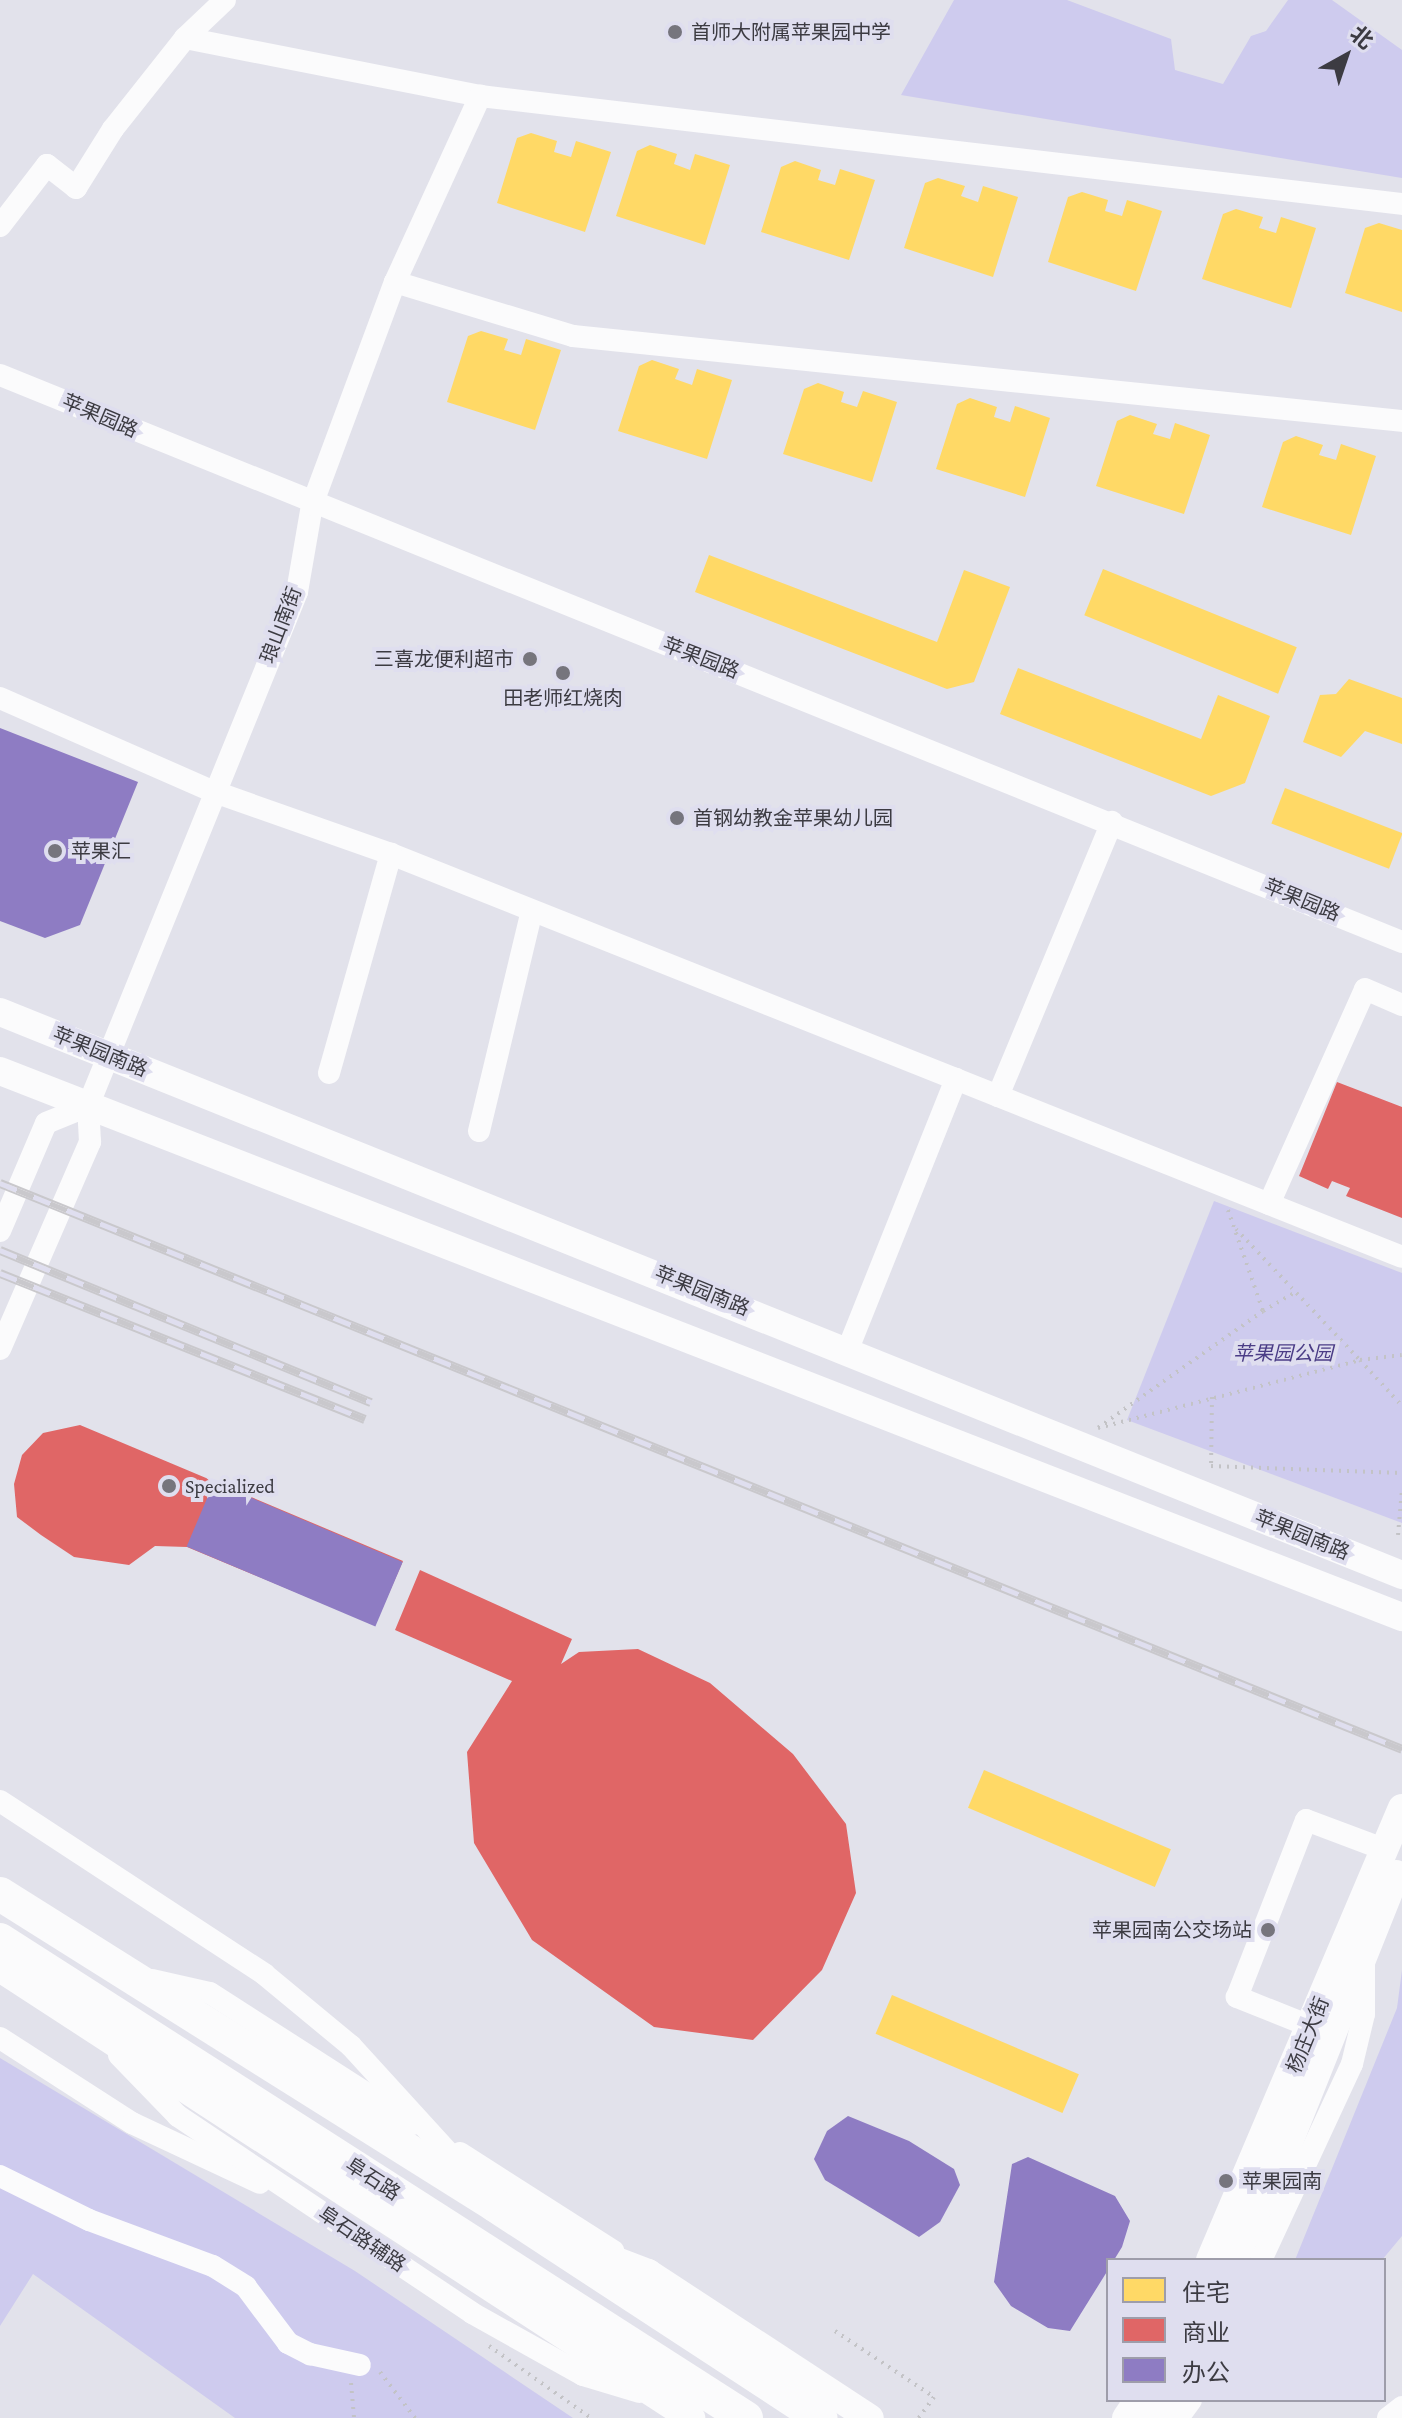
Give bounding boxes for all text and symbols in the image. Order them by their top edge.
north arrow [1306,16,1386,96]
place label: 首师大附属苹果园中学 [691,20,891,44]
text: 北 [1345,21,1378,54]
marker: 首师大附属苹果园中学 [666,23,684,41]
street label: 苹果园路 [58,389,142,443]
street label: 琅山南街 [255,583,307,667]
street label: 苹果园路 [659,632,743,684]
place label: 三喜龙便利超市 [374,647,514,671]
marker: 三喜龙便利超市 [521,650,539,668]
marker: 田老师红烧肉 [554,664,572,682]
place label: 田老师红烧肉 [503,686,623,710]
place label: 首钢幼教金苹果幼儿园 [693,806,893,830]
marker: 首钢幼教金苹果幼儿园 [668,809,686,827]
place label: 苹果汇 [71,839,131,863]
marker: 苹果汇 [46,842,64,860]
street label: 苹果园路 [1260,874,1344,926]
street label: 苹果园南路 [49,1022,151,1082]
street label: 苹果园南路 [651,1261,753,1321]
park label: 苹果园公园 [1233,1341,1333,1365]
place label: Specialized [185,1474,275,1498]
marker: Specialized [160,1477,178,1495]
street label: 苹果园南路 [1251,1505,1353,1565]
place label: 苹果园南公交场站 [1092,1918,1252,1942]
marker: 苹果园南公交场站 [1259,1921,1277,1939]
street label: 杨庄大街 [1282,1993,1334,2077]
street label: 阜石路 [341,2153,405,2205]
place label: 苹果园南 [1242,2169,1322,2193]
marker: 苹果园南 [1217,2172,1235,2190]
street label: 阜石路辅路 [314,2201,410,2277]
legend [1106,2258,1386,2402]
text: 住宅 [1182,2279,1230,2306]
text: 商业 [1182,2319,1230,2346]
text: 办公 [1182,2359,1230,2386]

